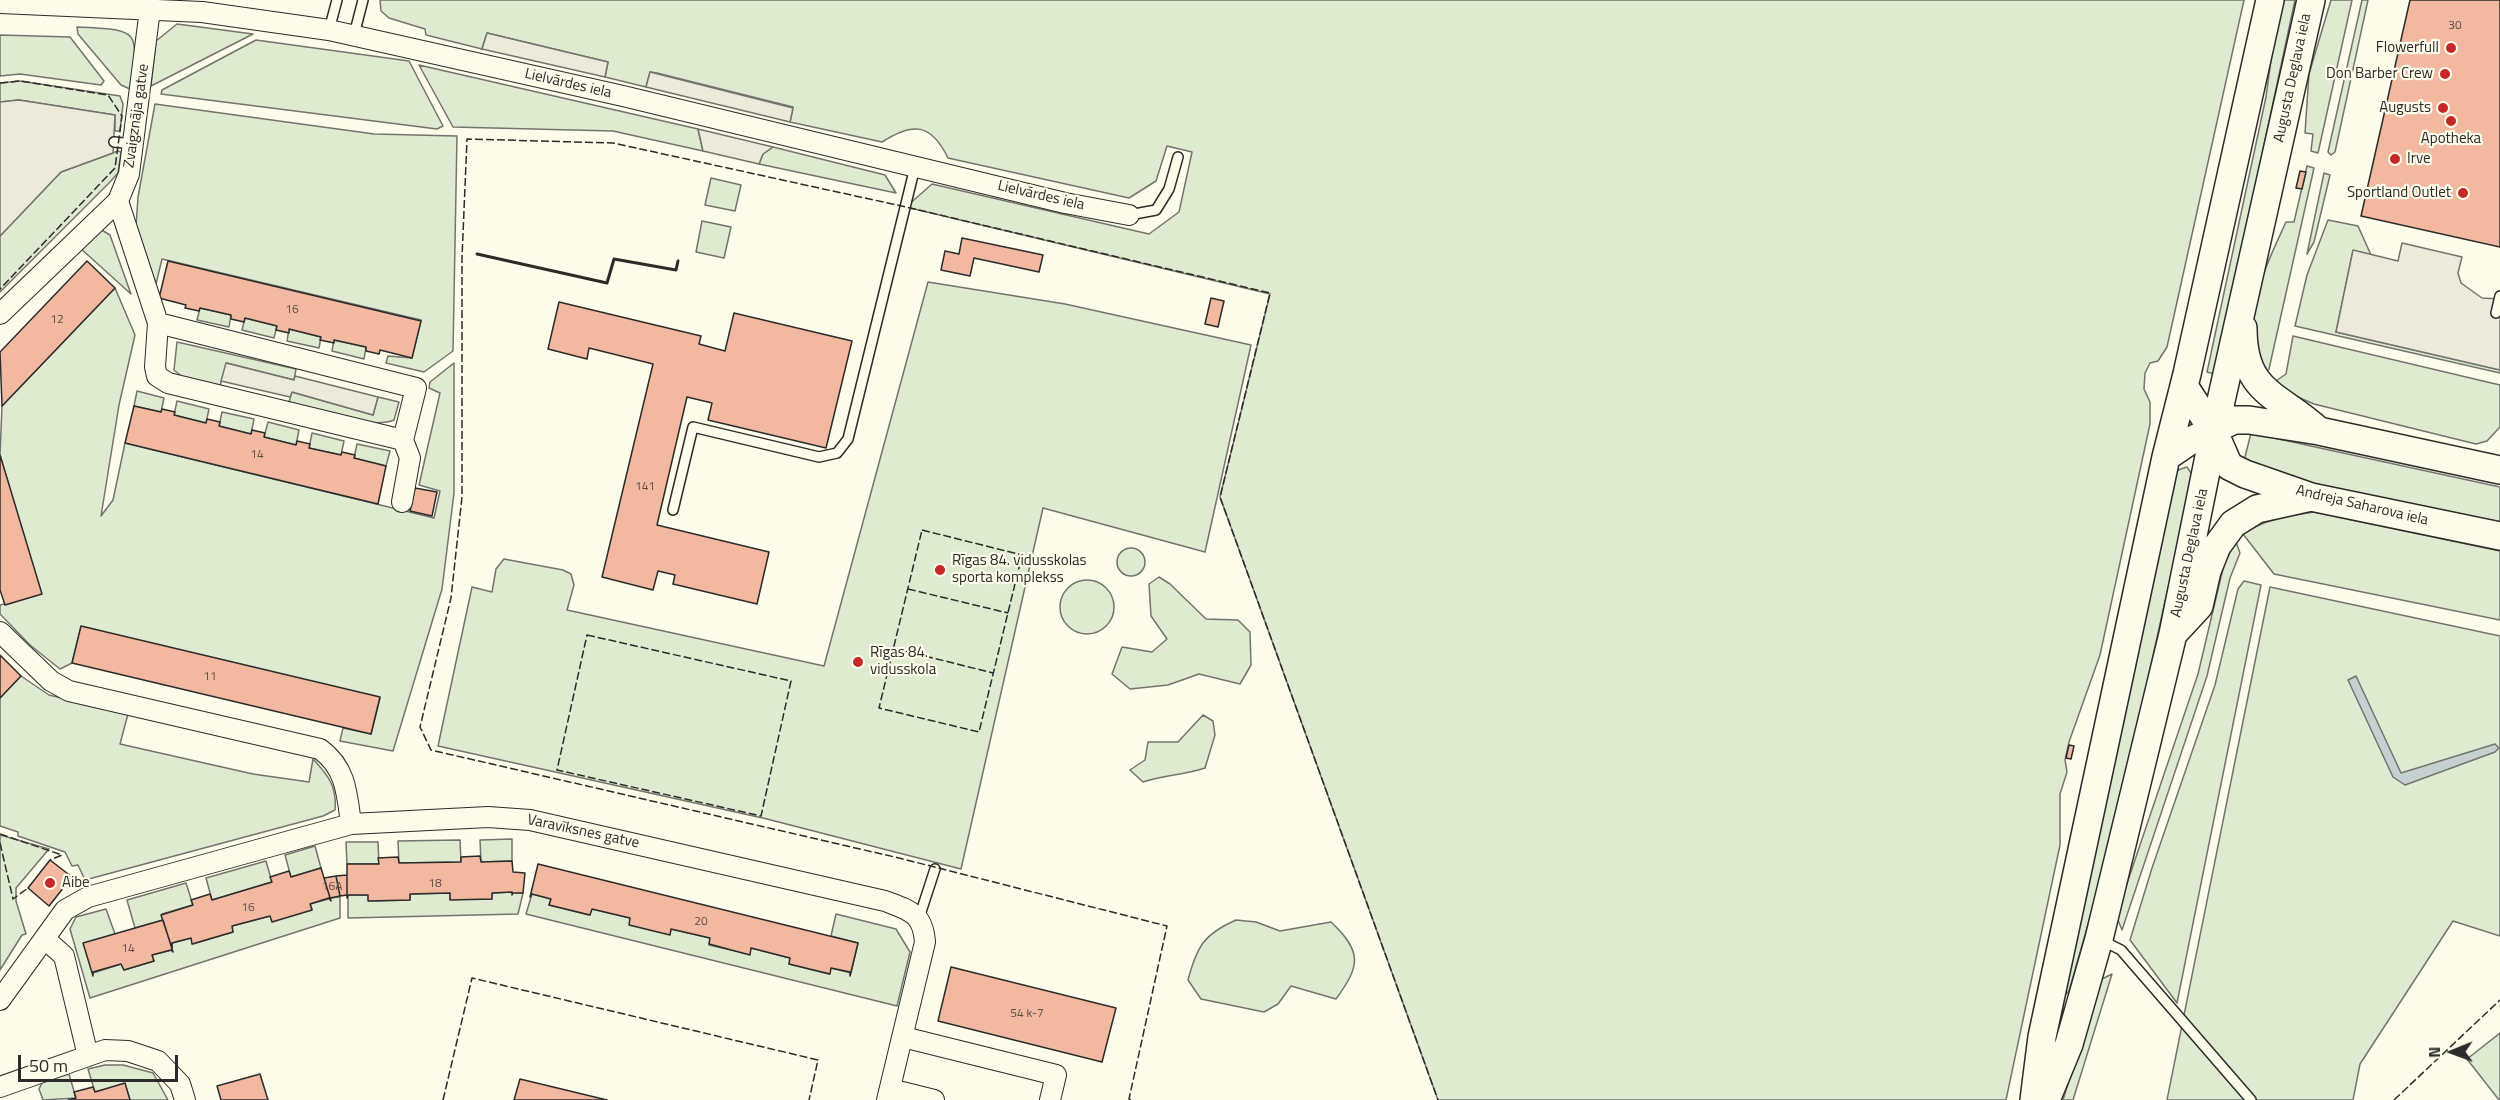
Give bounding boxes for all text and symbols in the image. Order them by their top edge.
street label: Augusta Deglava iela [2271,12,2315,144]
house number: 30 [2448,19,2462,33]
place label: Flowerfull [2376,39,2439,57]
marker: Flowerfull [2444,41,2458,55]
street label: Zvaigznāja gatve [121,63,153,169]
street label: Lielvārdes iela [523,65,613,103]
place label: Don Barber Crew [2326,65,2433,83]
marker: Don Barber Crew [2438,67,2452,81]
place label: Augusts [2379,99,2431,117]
marker: Augusts [2436,101,2450,115]
marker: Apotheka [2444,114,2458,128]
place label: Apotheka [2421,130,2481,148]
place label: Irve [2407,150,2431,168]
marker: Irve [2388,152,2402,166]
street label: Lielvārdes iela [996,177,1086,215]
place label: Sportland Outlet [2347,184,2451,202]
marker: Sportland Outlet [2456,186,2470,200]
house number: 16 [285,303,299,317]
house number: 12 [50,313,64,327]
house number: 14 [250,448,264,462]
house number: 141 [635,480,655,494]
street label: Andreja Saharova iela [2294,482,2430,530]
street label: Augusta Deglava iela [2168,487,2212,619]
place label: Rīgas 84. vidusskolas sporta komplekss [952,552,1087,587]
marker: Rīgas 84. vidusskolas sporta komplekss [933,563,947,577]
place label: Rīgas 84. vidusskola [870,644,936,679]
marker: Rīgas 84. vidusskola [851,655,865,669]
house number: 11 [203,670,217,684]
street label: Varavīksnes gatve [525,811,641,853]
place label: Aibe [62,874,90,892]
marker: Aibe [43,876,57,890]
house number: 18 [428,877,442,891]
house number: 16A [322,880,342,894]
house number: 16 [241,901,255,915]
house number: 20 [694,915,708,929]
house number: 14 [121,942,135,956]
house number: 54 k-7 [1010,1007,1044,1021]
north arrow [2422,1022,2482,1082]
scale bar [21,1043,182,1081]
text: N [2422,1047,2446,1058]
text: 50 m [29,1052,68,1079]

